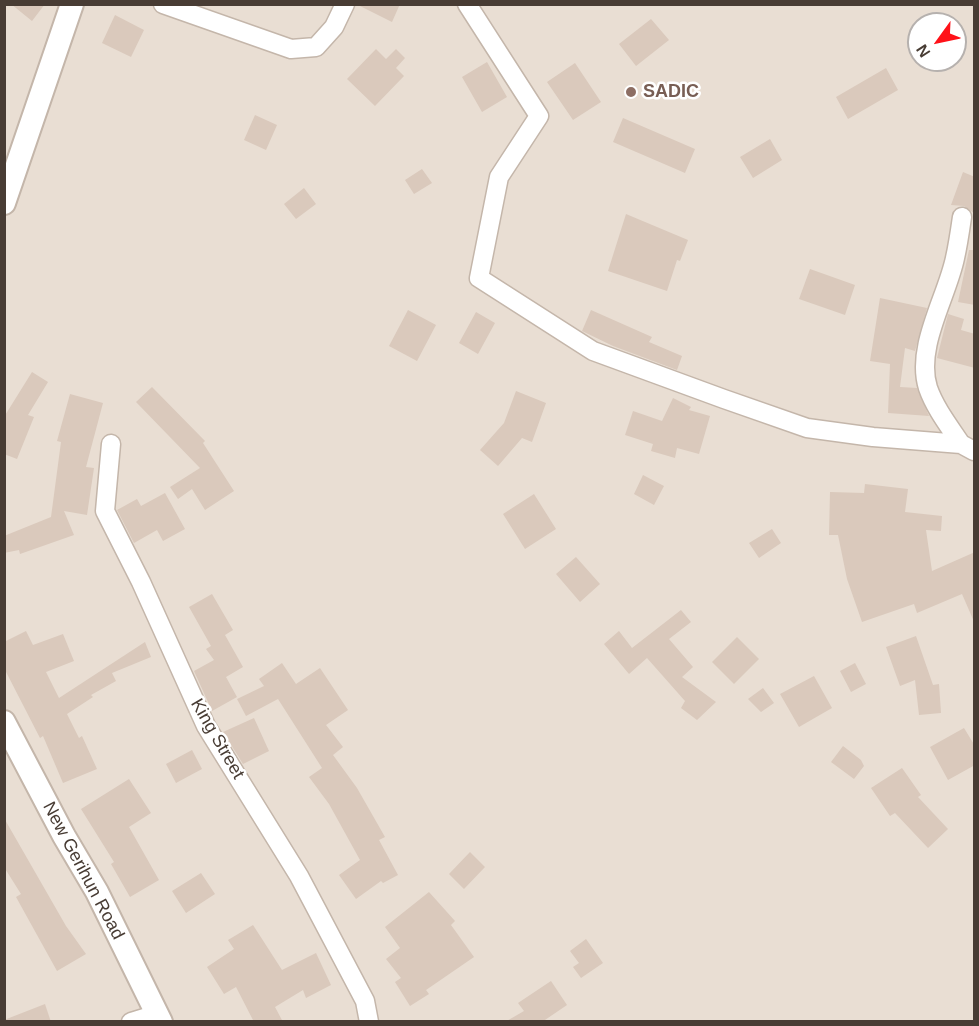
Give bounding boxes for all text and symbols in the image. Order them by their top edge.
north arrow [907,12,967,72]
text: N [913,42,933,60]
place label: SADIC [643,81,699,103]
marker: SADIC [624,85,638,99]
street label: King Street [185,695,249,783]
street label: New Gerihun Road [38,798,128,944]

